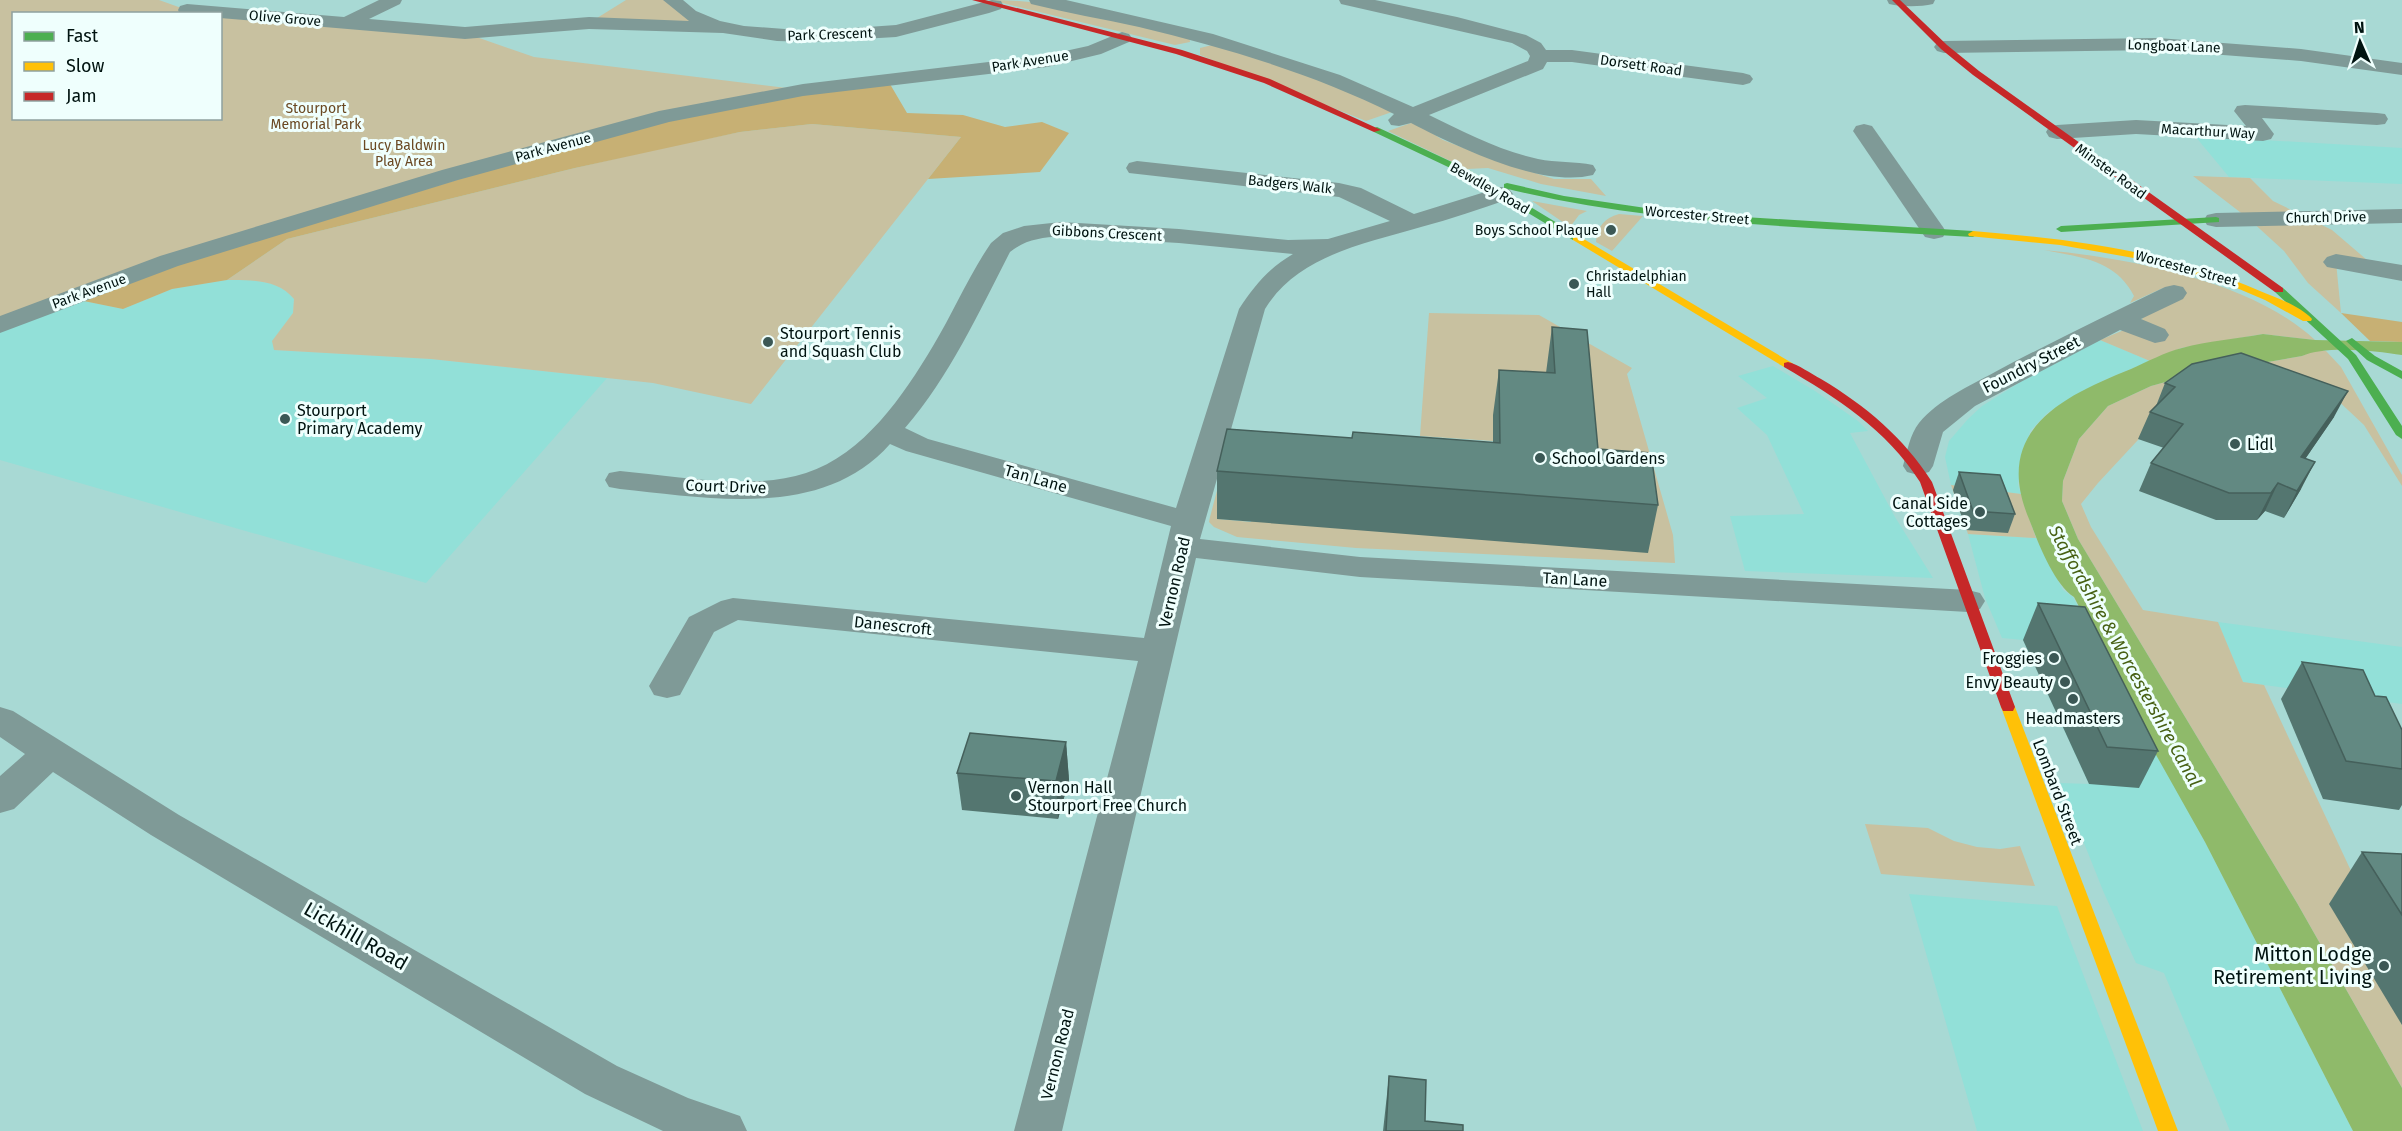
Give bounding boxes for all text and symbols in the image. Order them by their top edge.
street label: Olive Grove [248,7,322,30]
legend [12,12,222,120]
north arrow [2330,12,2390,72]
text: N [2353,18,2365,37]
street label: Park Crescent [787,24,874,44]
text: Fast [66,25,99,47]
street label: Longboat Lane [2127,36,2221,57]
street label: Park Avenue [990,47,1070,76]
street label: Dorsett Road [1599,51,1683,80]
text: Slow [66,55,105,77]
text: Jam [66,85,97,107]
park label: Stourport Memorial Park [271,100,362,133]
street label: Macarthur Way [2161,121,2255,142]
street label: Park Avenue [513,129,593,166]
park label: Lucy Baldwin Play Area [363,137,445,170]
street label: Minster Road [2072,140,2149,203]
street label: Bewdley Road [1447,159,1533,218]
street label: Badgers Walk [1247,172,1334,197]
street label: Worcester Street [1644,202,1751,229]
street label: Church Drive [2286,208,2366,227]
street label: Gibbons Crescent [1052,222,1163,245]
place label: Boys School Plaque [1475,222,1599,239]
marker: Boys School Plaque [1604,223,1618,237]
street label: Worcester Street [2133,247,2240,290]
place label: Christadelphian Hall [1586,268,1687,301]
street label: Park Avenue [50,270,129,313]
marker: Christadelphian Hall [1567,277,1581,291]
place label: Stourport Tennis and Squash Club [780,324,901,361]
street label: Foundry Street [1979,332,2083,397]
marker: Stourport Tennis and Squash Club [761,335,775,349]
place label: Stourport Primary Academy [297,401,423,438]
marker: Stourport Primary Academy [278,412,292,426]
place label: Lidl [2247,435,2274,454]
marker: Lidl [2228,437,2242,451]
place label: School Gardens [1552,449,1665,468]
marker: School Gardens [1533,451,1547,465]
street label: Tan Lane [1002,460,1069,496]
street label: Court Drive [685,476,767,497]
place label: Canal Side Cottages [1892,494,1968,531]
marker: Canal Side Cottages [1973,505,1987,519]
water label: Staffordshire & Worcestershire Canal [2043,521,2206,791]
street label: Vernon Road [1155,535,1194,629]
street label: Tan Lane [1542,568,1608,591]
street label: Danescroft [853,612,933,639]
place label: Froggies [1982,649,2042,668]
marker: Froggies [2047,651,2061,665]
place label: Envy Beauty [1965,673,2053,692]
marker: Envy Beauty [2058,675,2072,689]
marker: Headmasters [2066,692,2080,706]
place label: Headmasters [2025,709,2121,728]
street label: Lombard Street [2029,737,2086,848]
place label: Vernon Hall Stourport Free Church [1028,778,1187,815]
marker: Vernon Hall Stourport Free Church [1009,789,1023,803]
street label: Lickhill Road [300,897,412,975]
place label: Mitton Lodge Retirement Living [2213,942,2373,989]
marker: Mitton Lodge Retirement Living [2377,959,2391,973]
street label: Vernon Road [1037,1007,1078,1101]

